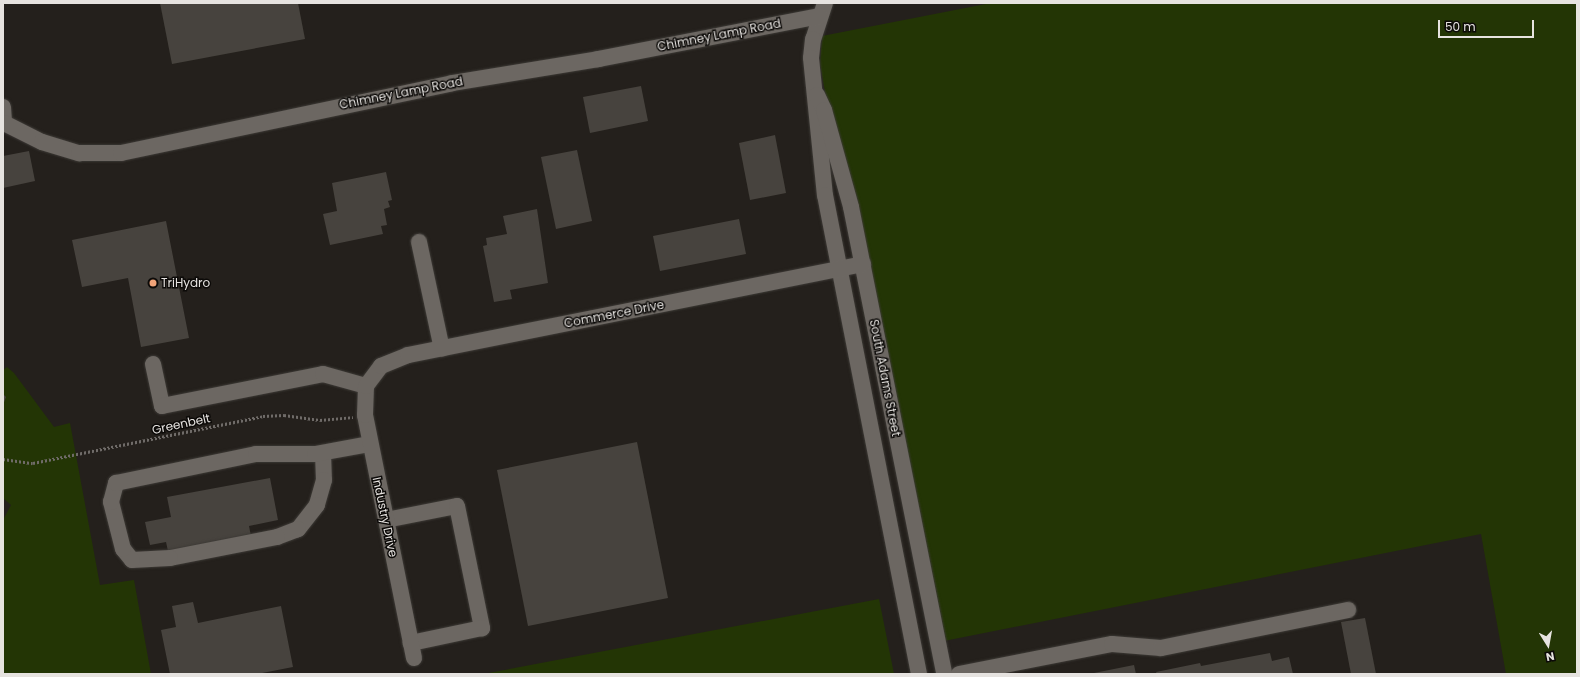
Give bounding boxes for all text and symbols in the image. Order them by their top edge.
scale bar [1440,12,1536,38]
street label: Chimney Lamp Road [656,16,782,54]
text: 50 m [1445,18,1476,35]
street label: Chimney Lamp Road [338,74,464,112]
place label: TriHydro [161,276,210,290]
marker: TriHydro [148,278,158,288]
street label: Commerce Drive [563,297,665,331]
street label: South Adams Street [867,318,903,438]
street label: Greenbelt [151,411,211,437]
street label: Industry Drive [369,476,401,558]
north arrow [1528,625,1568,665]
text: N [1545,648,1556,665]

